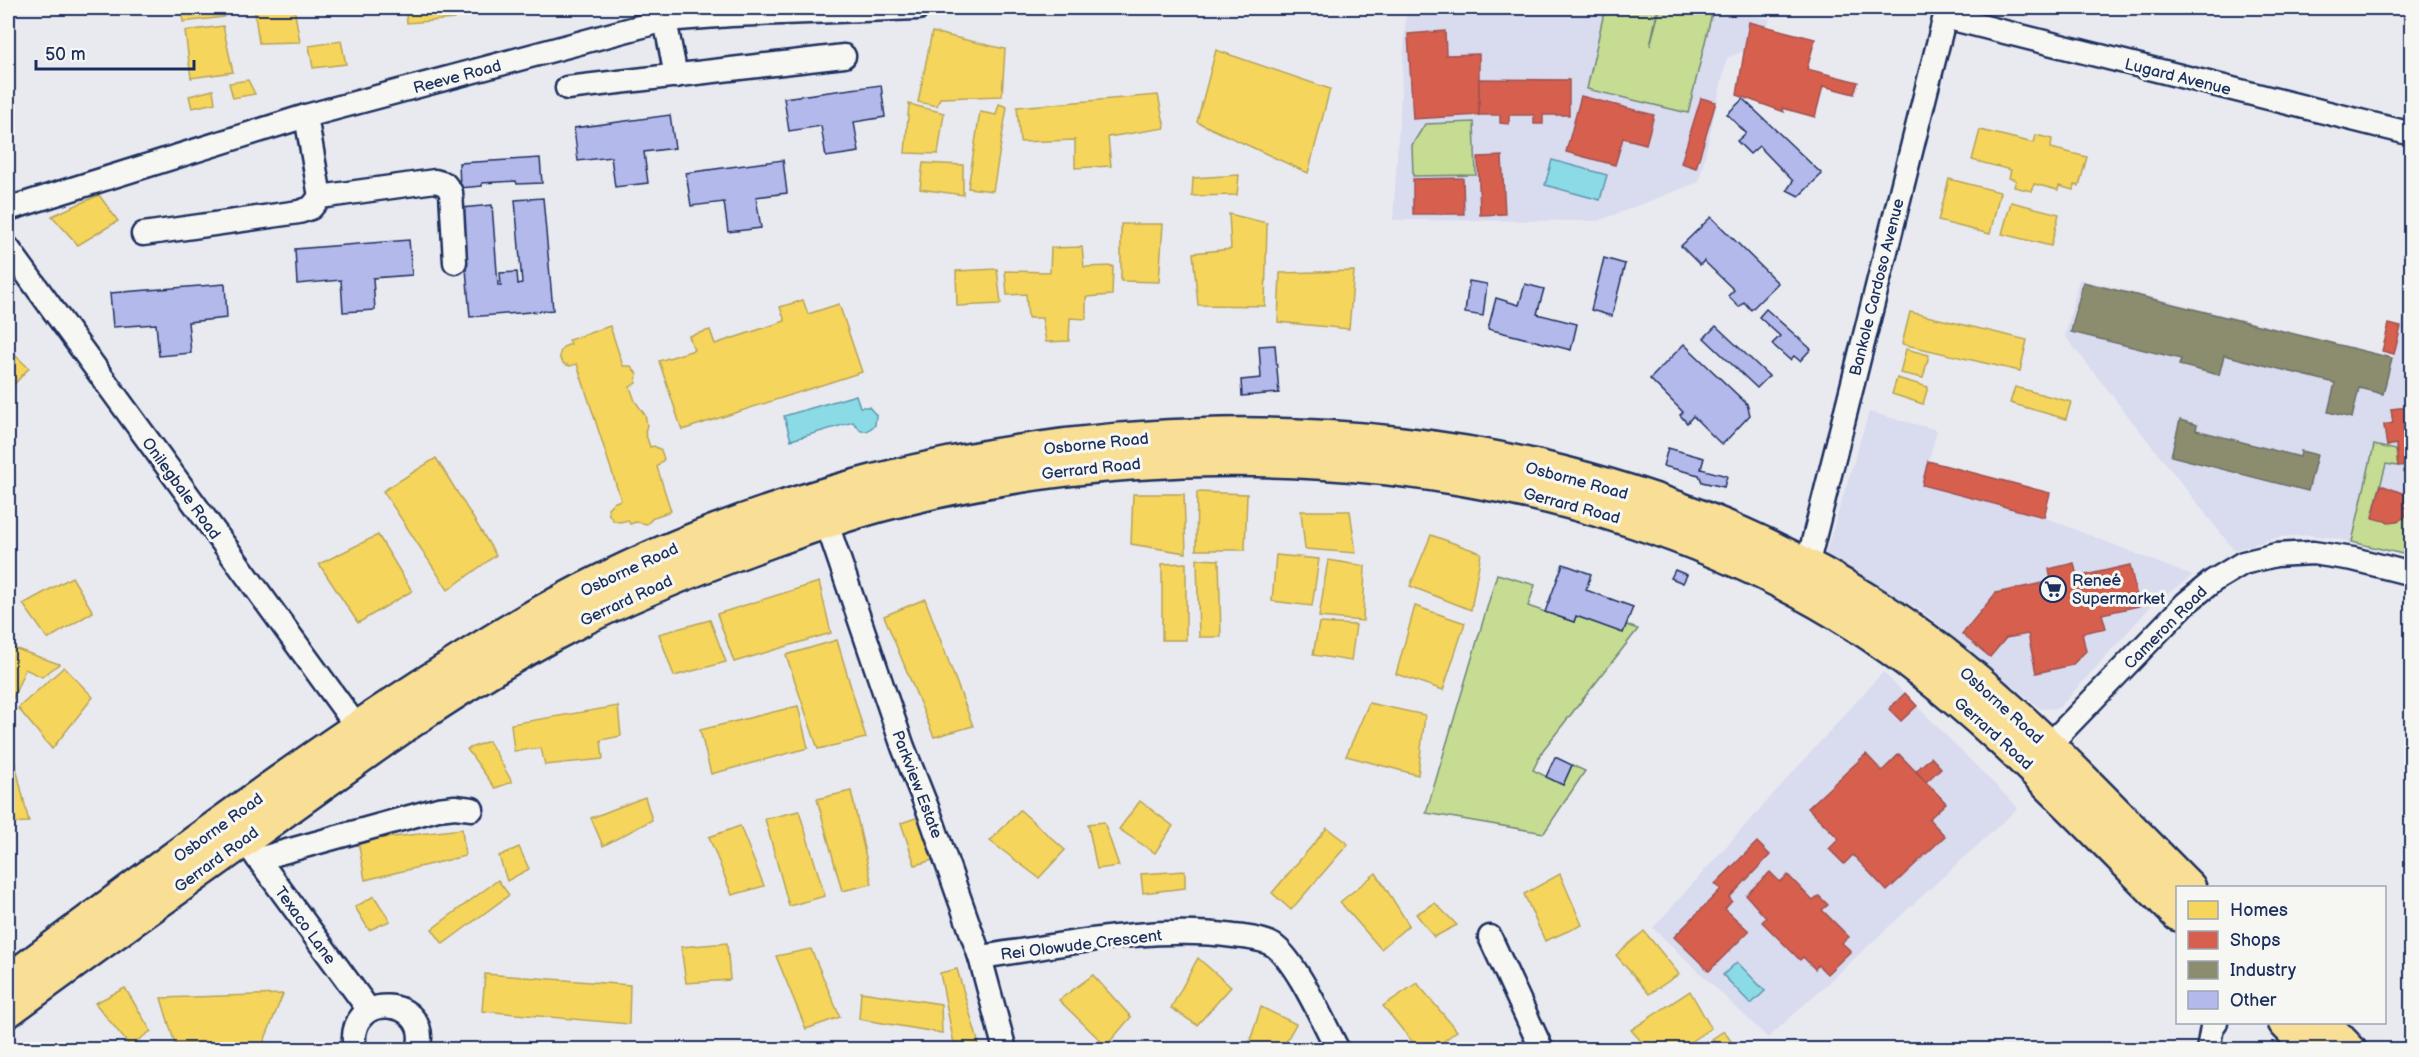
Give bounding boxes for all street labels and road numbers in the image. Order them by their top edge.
street label: Lugard Avenue [2122,55,2233,100]
street label: Reeve Road [411,57,503,98]
street label: Bankole Cardoso Avenue [1846,196,1909,378]
street label: Osborne Road [1043,430,1150,459]
street label: Onilegbale Road [137,434,224,543]
street label: Gerrard Road [1041,455,1142,484]
street label: Osborne Road [1523,459,1630,504]
street label: Gerrard Road [1521,484,1622,528]
street label: Osborne Road [578,539,681,601]
street label: Gerrard Road [578,572,676,631]
street label: Cameron Road [2121,583,2212,674]
street label: Osborne Road [1955,664,2047,748]
street label: Gerrard Road [1950,694,2036,774]
street label: Parkview Estate [887,728,946,842]
street label: Osborne Road [171,790,267,867]
street label: Gerrard Road [171,823,263,897]
street label: Texaco Lane [270,883,340,969]
street label: Rei Olowude Crescent [999,926,1163,965]

